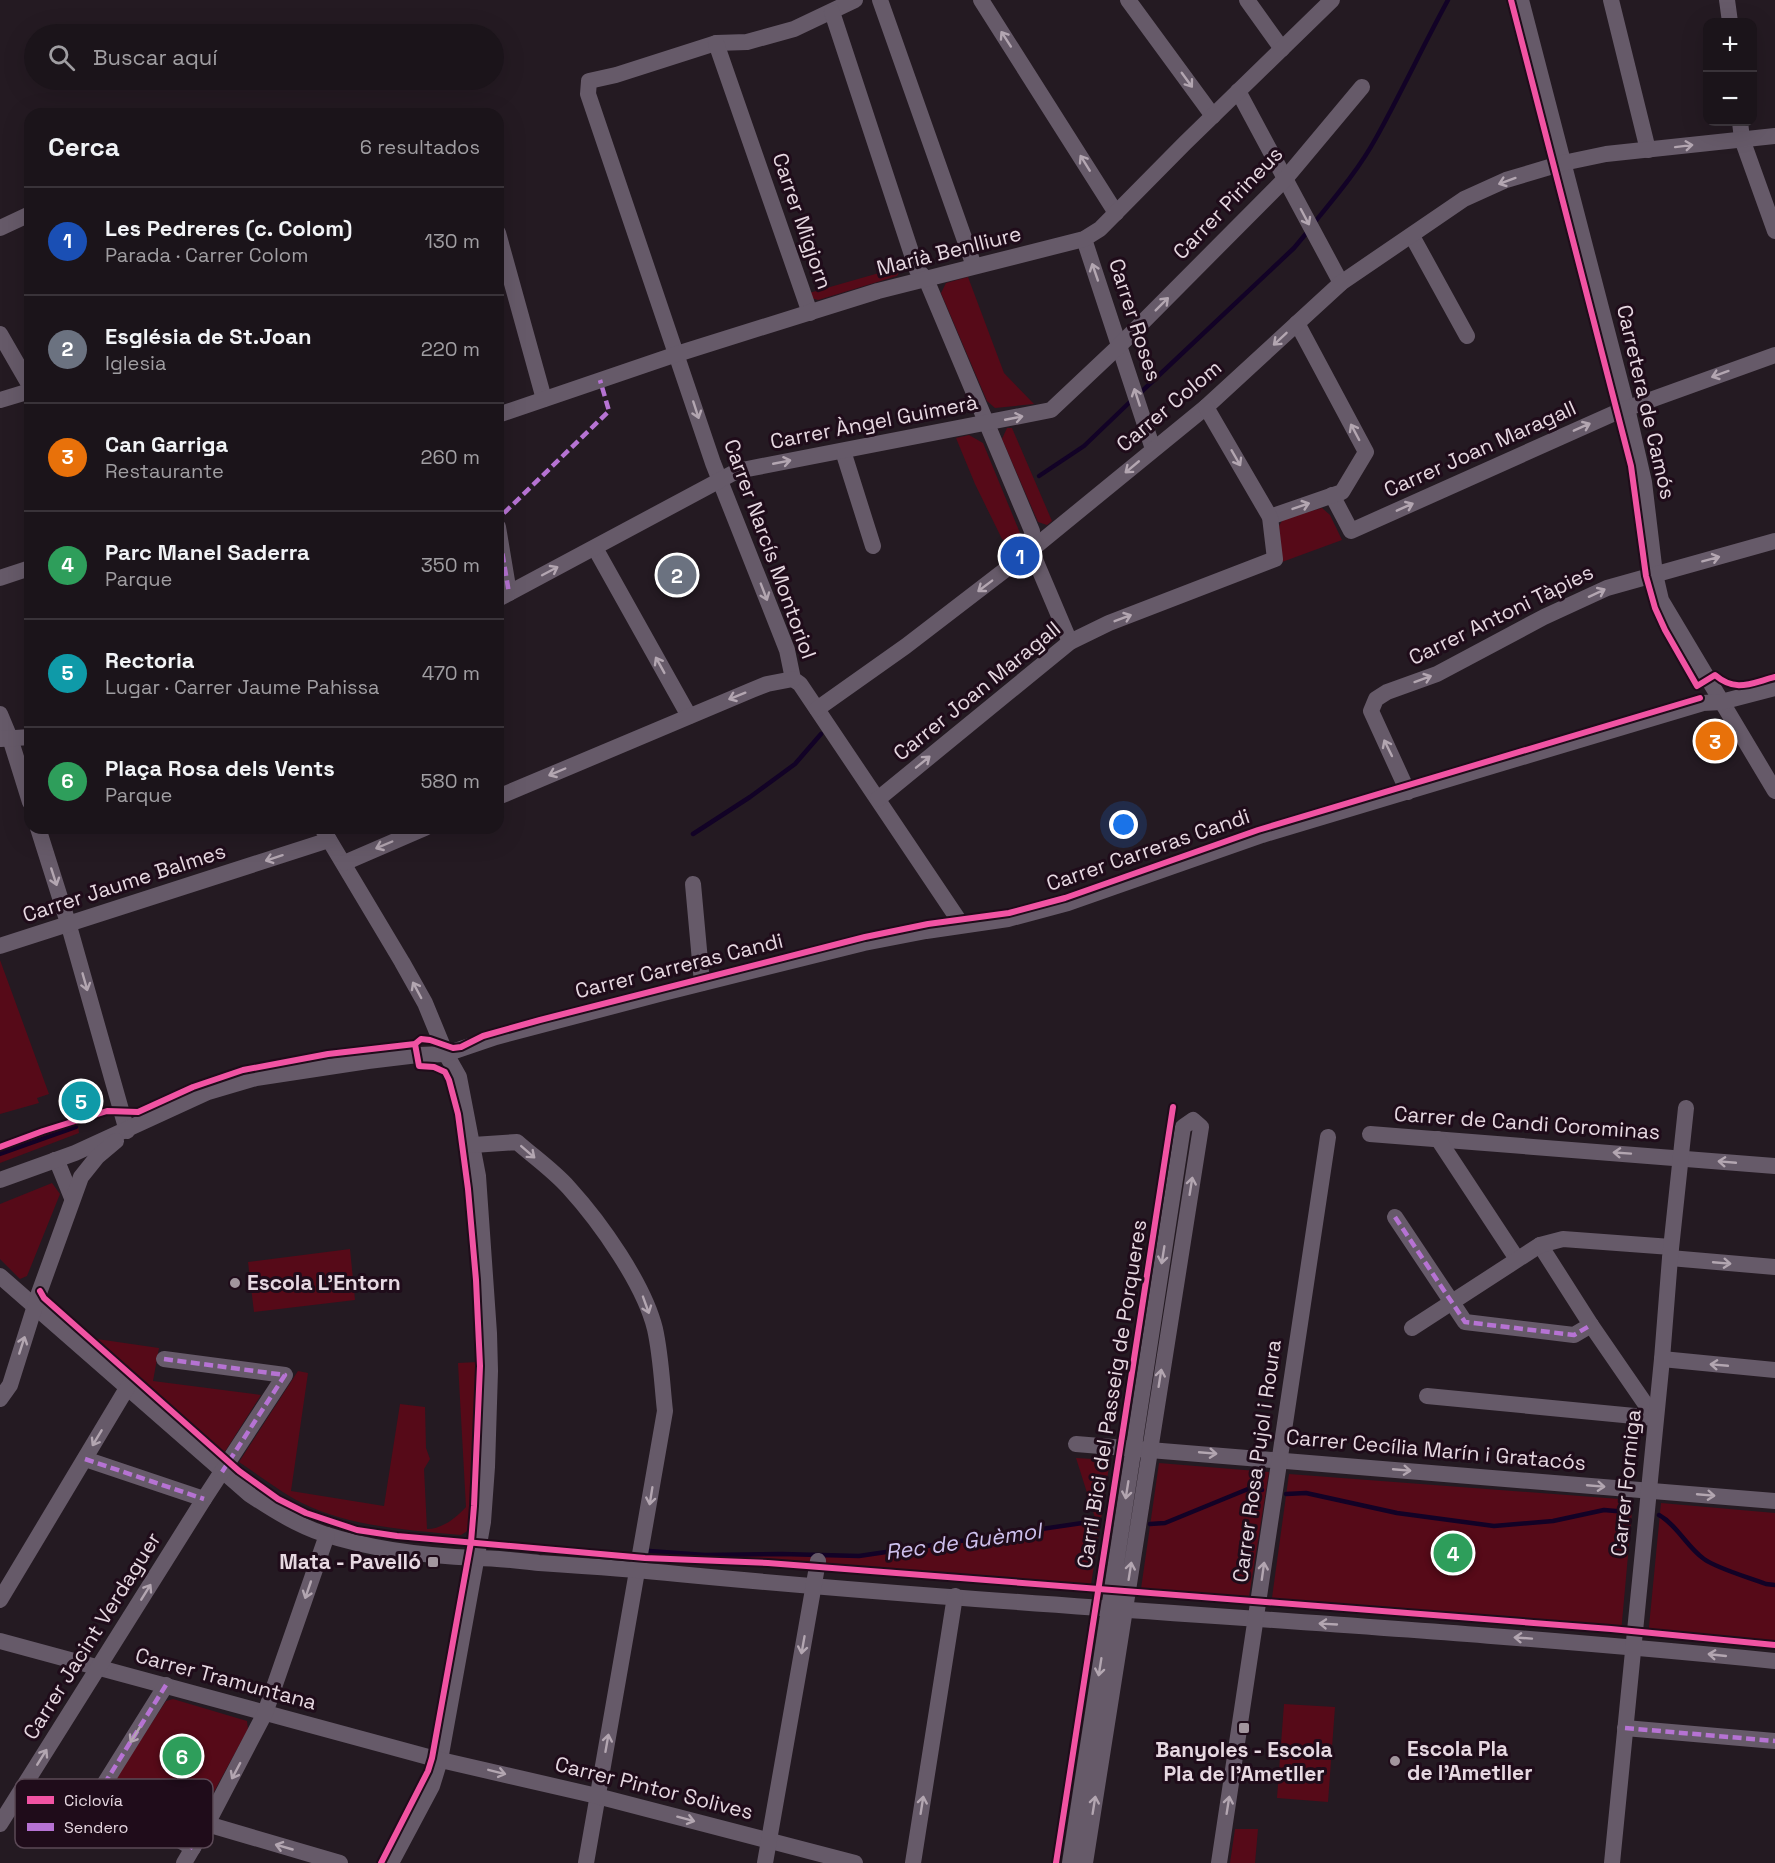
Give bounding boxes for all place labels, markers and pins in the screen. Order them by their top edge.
pin: 1 [1000,534,1040,578]
pin: 2 [658,552,696,598]
pin: 3 [1696,718,1734,764]
pin: 5 [62,1078,100,1124]
place label: Escola L'Entorn [247,1269,401,1296]
marker: Escola L'Entorn [228,1276,242,1290]
pin: 4 [1434,1530,1472,1576]
place label: Mata - Pavelló [279,1548,421,1575]
marker: Mata - Pavelló [426,1555,440,1569]
marker: Banyoles - Escola Pla de l'Ametller [1237,1721,1251,1735]
pin: 6 [162,1734,201,1778]
place label: Escola Pla de l'Ametller [1407,1735,1532,1786]
place label: Banyoles - Escola Pla de l'Ametller [1155,1736,1333,1787]
marker: Escola Pla de l'Ametller [1388,1754,1402,1768]

